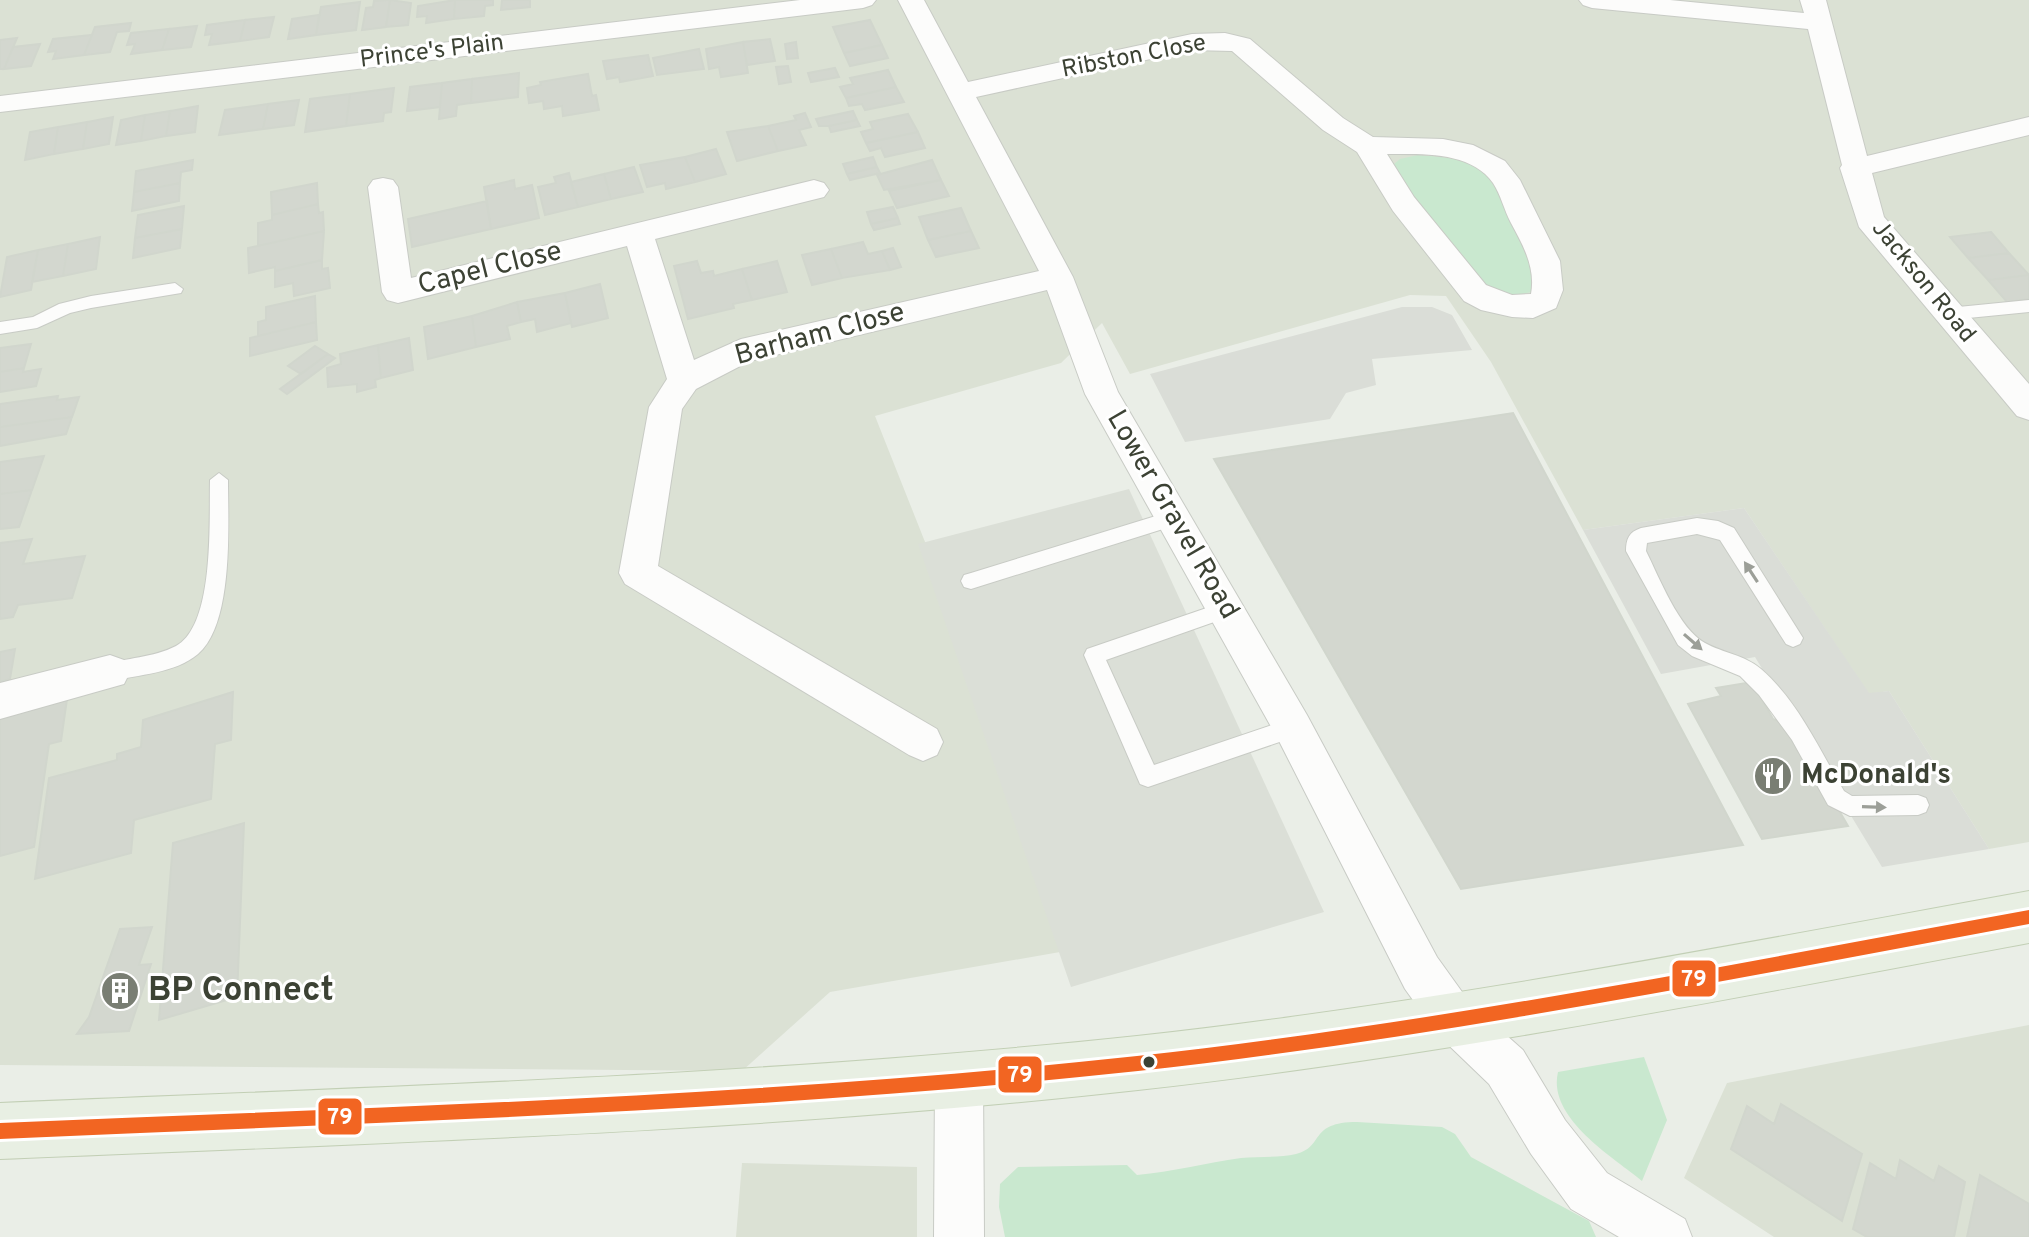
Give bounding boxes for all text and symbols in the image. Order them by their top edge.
street label: Prince's Plain [358,28,506,76]
street label: Ribston Close [1059,28,1209,86]
street label: Jackson Road [1864,215,1982,349]
street label: Capel Close [414,234,566,304]
street label: Barham Close [731,295,909,375]
street label: Lower Gravel Road [1097,404,1247,626]
one-way arrow [1745,561,1759,583]
one-way arrow [1683,633,1703,651]
restaurant icon: McDonald's [1752,755,1794,797]
place label: McDonald's [1801,758,1951,794]
one-way arrow [1862,801,1887,814]
line badge: 79 [1671,959,1717,998]
text: 79 [1681,967,1707,994]
building icon: BP Connect [99,970,141,1012]
place label: BP Connect [148,970,334,1013]
unlabelled marker [1141,1054,1157,1070]
line badge: 79 [997,1055,1043,1094]
text: 79 [1007,1063,1033,1090]
line badge: 79 [317,1097,363,1136]
text: 79 [327,1105,353,1132]

